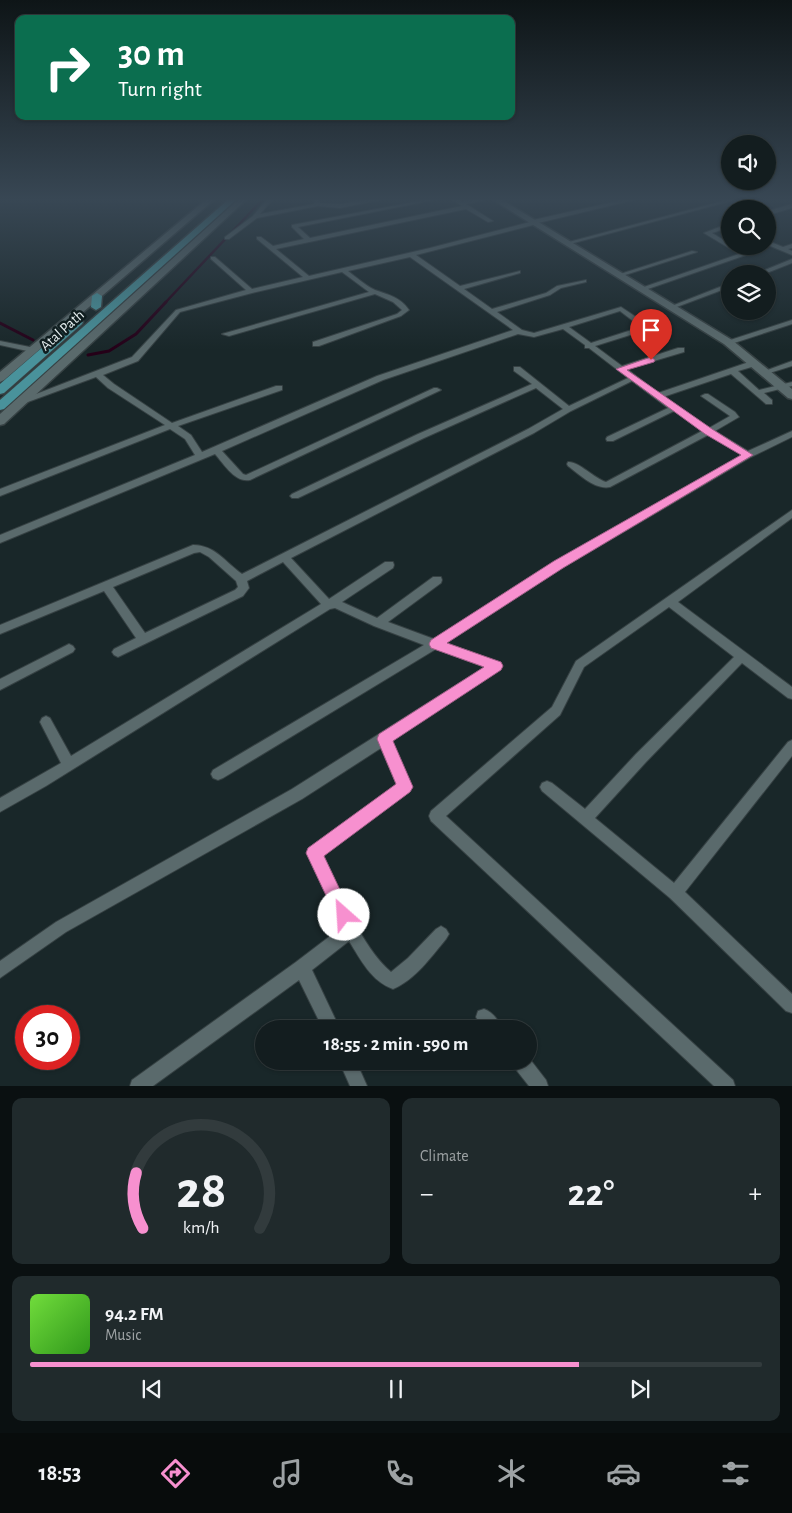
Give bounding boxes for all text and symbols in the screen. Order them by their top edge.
icon: right [35,35,100,100]
text: 30 m [118,37,185,72]
text: Turn right [118,78,202,100]
map controls [721,135,776,320]
button: sound [721,135,776,190]
button: search [721,200,776,255]
button: layers [721,265,776,320]
street label: Atal Path [38,307,87,354]
pin [630,309,672,360]
icon: arrive [637,316,665,344]
position arrow [317,888,369,940]
speed limit sign: 30 [15,1005,80,1070]
text: 18:55 · 2 min · 590 m [324,1035,468,1054]
text: Climate [420,1148,469,1164]
text: 28 [176,1165,226,1217]
text: 22° [568,1175,614,1213]
text: − [420,1180,433,1208]
text: + [749,1180,762,1208]
text: km/h [183,1219,219,1237]
text: 94.2 FM [105,1305,164,1324]
text: Music [105,1327,141,1343]
icon: previous [138,1375,166,1403]
icon: pause [382,1375,410,1403]
icon: next [626,1375,654,1403]
icon: directions [158,1456,193,1491]
icon: music [270,1456,305,1491]
icon: phone [382,1456,417,1491]
icon: climate [494,1456,529,1491]
icon: car [606,1456,641,1491]
icon: filters [718,1456,753,1491]
text: 18:53 [39,1462,81,1484]

